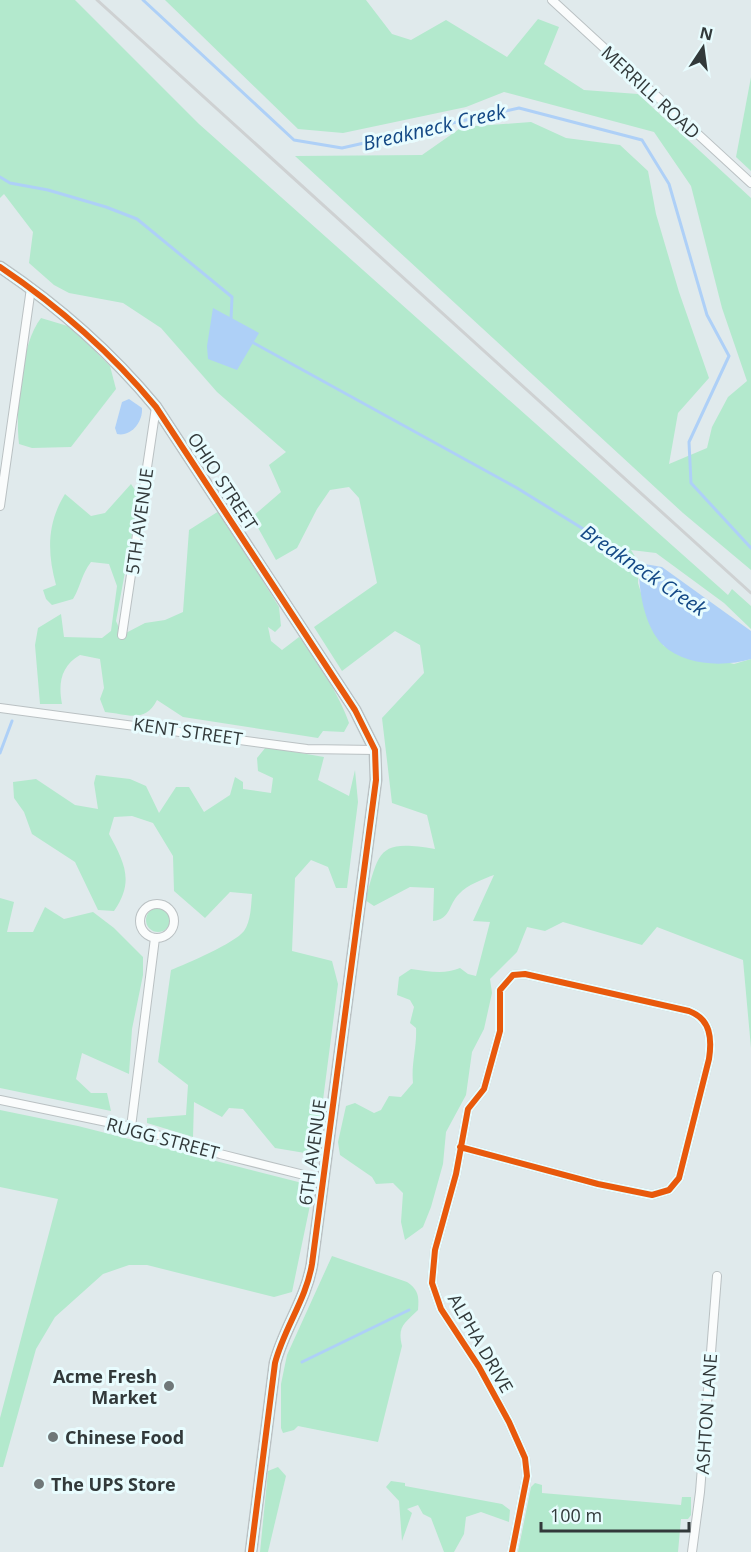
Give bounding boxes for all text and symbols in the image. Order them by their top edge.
north arrow [673,18,733,78]
text: N [698,21,715,46]
street label: MERRILL ROAD [597,40,705,144]
water label: Breakneck Creek [360,97,509,157]
street label: OHIO STREET [182,428,264,534]
street label: 5TH AVENUE [120,466,158,576]
water label: Breakneck Creek [576,518,713,623]
street label: KENT STREET [132,711,244,751]
street label: 6TH AVENUE [293,1097,331,1207]
street label: RUGG STREET [104,1111,222,1165]
street label: ALPHA DRIVE [443,1289,519,1397]
street label: ASHTON LANE [690,1353,722,1475]
place label: Acme Fresh Market [53,1364,157,1409]
marker: Acme Fresh Market [162,1379,176,1393]
place label: Chinese Food [65,1425,184,1449]
marker: Chinese Food [46,1430,60,1444]
place label: The UPS Store [51,1472,176,1496]
marker: The UPS Store [32,1477,46,1491]
scale bar [541,1495,690,1533]
text: 100 m [550,1503,602,1527]

